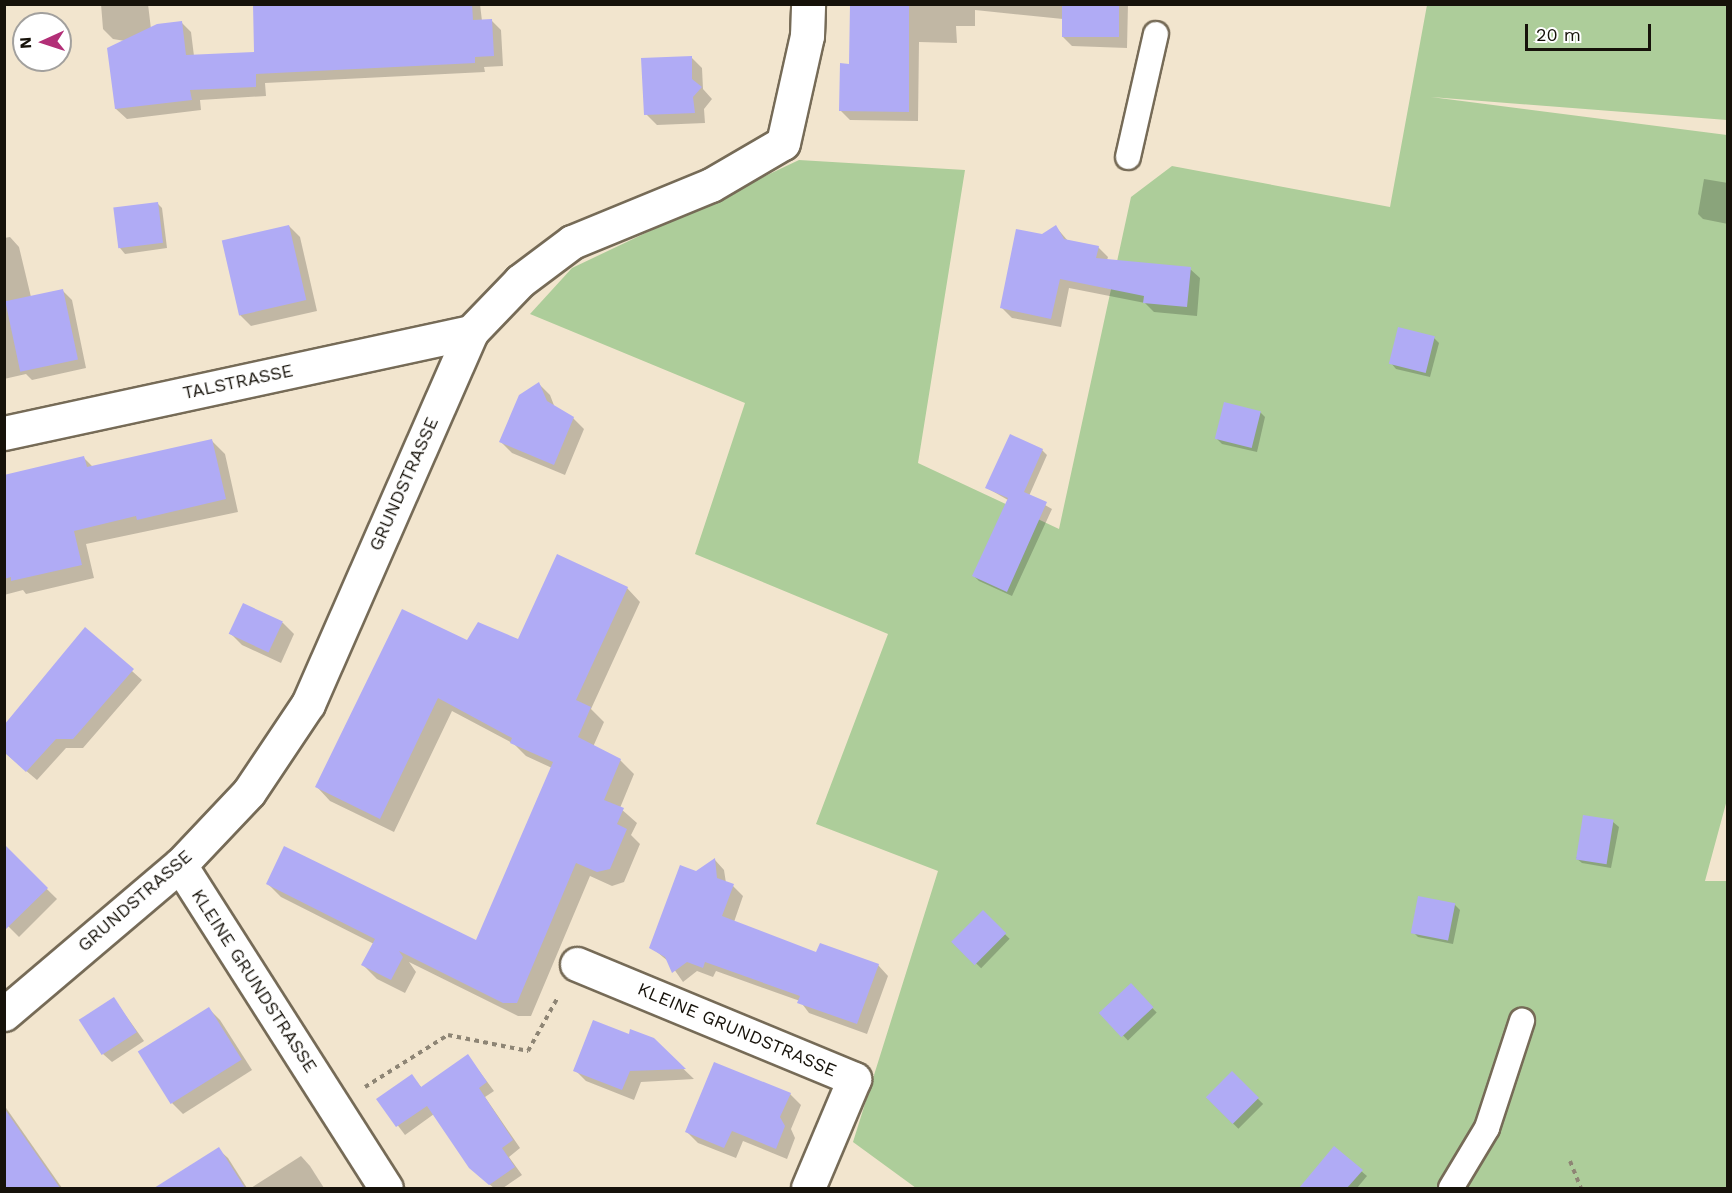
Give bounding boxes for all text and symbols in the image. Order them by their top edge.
north arrow [12,12,72,72]
scale bar [1528,12,1654,50]
text: 20 m [1536,24,1581,45]
text: N [16,36,35,49]
street label: TALSTRASSE [181,360,295,404]
street label: GRUNDSTRASSE [365,414,443,554]
street label: GRUNDSTRASSE [74,846,196,956]
street label: KLEINE GRUNDSTRASSE [187,885,321,1077]
street label: KLEINE GRUNDSTRASSE [634,978,840,1082]

